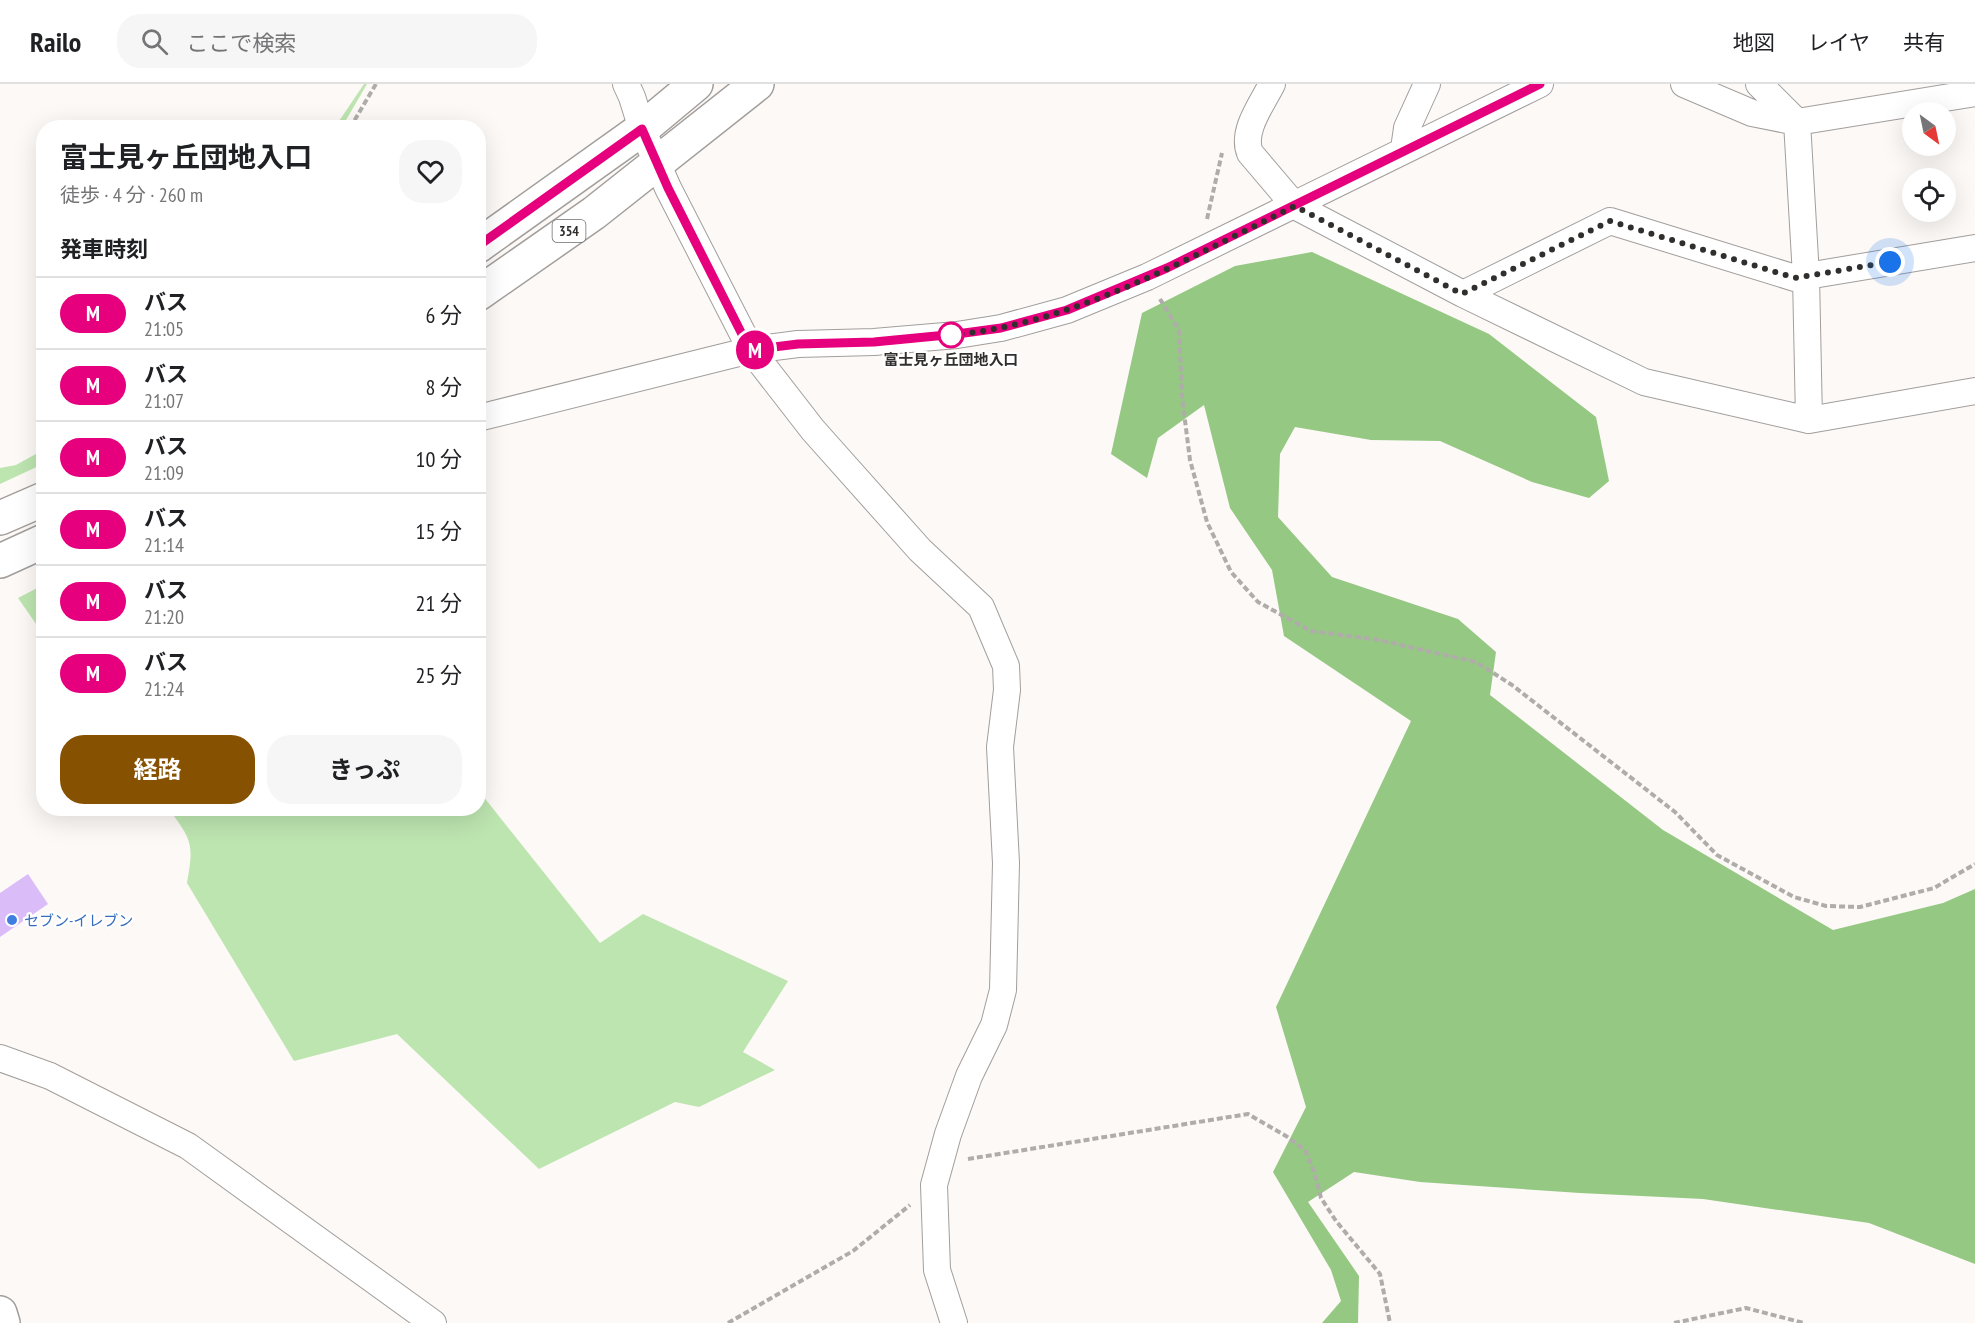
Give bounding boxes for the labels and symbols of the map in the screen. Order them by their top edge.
north arrow [1902,102,1956,156]
road number: 354 [552,220,586,242]
your location [1875,247,1905,277]
marker: 富士見ヶ丘団地入口 [938,322,964,348]
line badge: M [736,330,774,370]
place label: 富士見ヶ丘団地入口 [883,350,1019,369]
place label: セブン-イレブン [24,911,133,930]
marker: セブン-イレブン [5,913,19,927]

